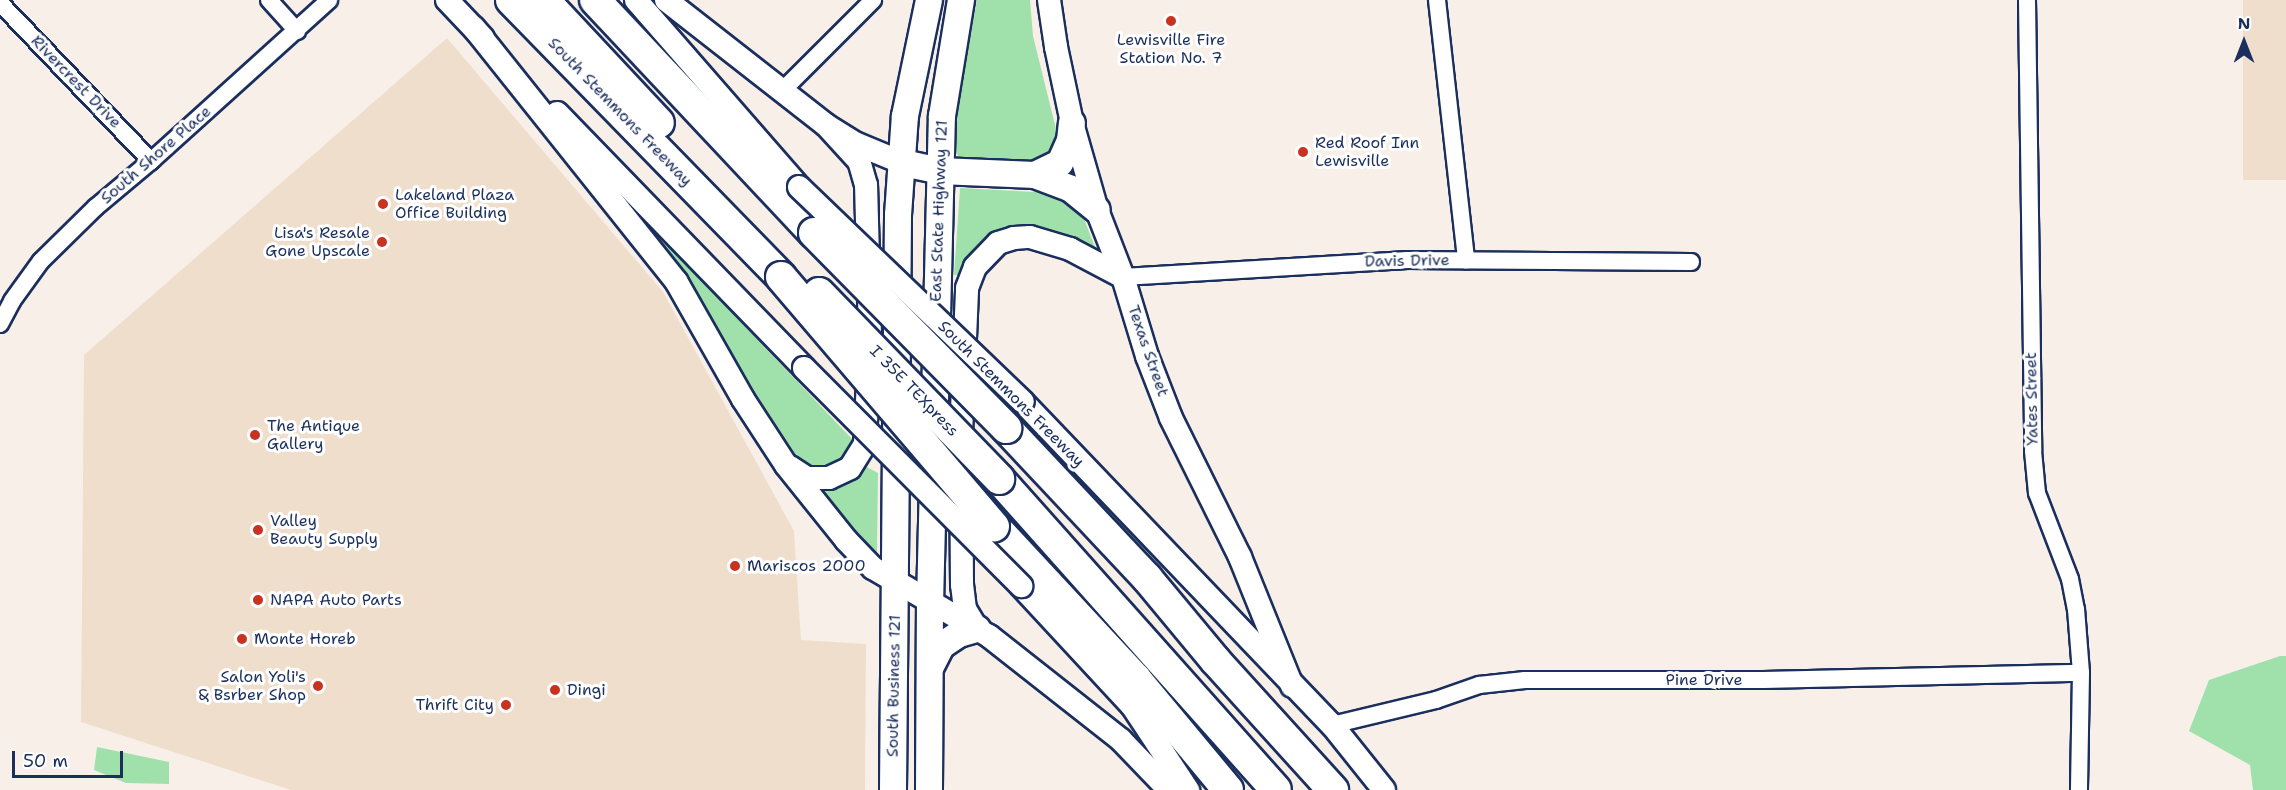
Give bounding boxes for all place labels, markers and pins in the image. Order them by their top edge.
marker: Lewisville Fire Station No. 7 [1164,14,1178,28]
place label: Lewisville Fire Station No. 7 [1117,30,1225,68]
place label: Red Roof Inn Lewisville [1315,133,1419,171]
marker: Red Roof Inn Lewisville [1296,145,1310,159]
place label: Lakeland Plaza Office Building [395,185,514,223]
marker: Lakeland Plaza Office Building [376,197,390,211]
place label: Lisa's Resale Gone Upscale [265,223,370,261]
marker: Lisa's Resale Gone Upscale [375,235,389,249]
place label: The Antique Gallery [267,416,360,454]
marker: The Antique Gallery [248,428,262,442]
place label: Valley Beauty Supply [270,511,378,549]
marker: Valley Beauty Supply [251,523,265,537]
place label: Mariscos 2000 [747,556,866,576]
marker: Mariscos 2000 [728,559,742,573]
place label: NAPA Auto Parts [270,590,402,610]
marker: NAPA Auto Parts [251,593,265,607]
place label: Monte Horeb [254,629,356,649]
marker: Monte Horeb [235,632,249,646]
place label: Salon Yoli's & Bsrber Shop [198,667,306,705]
marker: Salon Yoli's & Bsrber Shop [311,679,325,693]
place label: Dingi [567,680,606,700]
marker: Dingi [548,683,562,697]
place label: Thrift City [416,695,494,715]
marker: Thrift City [499,698,513,712]

